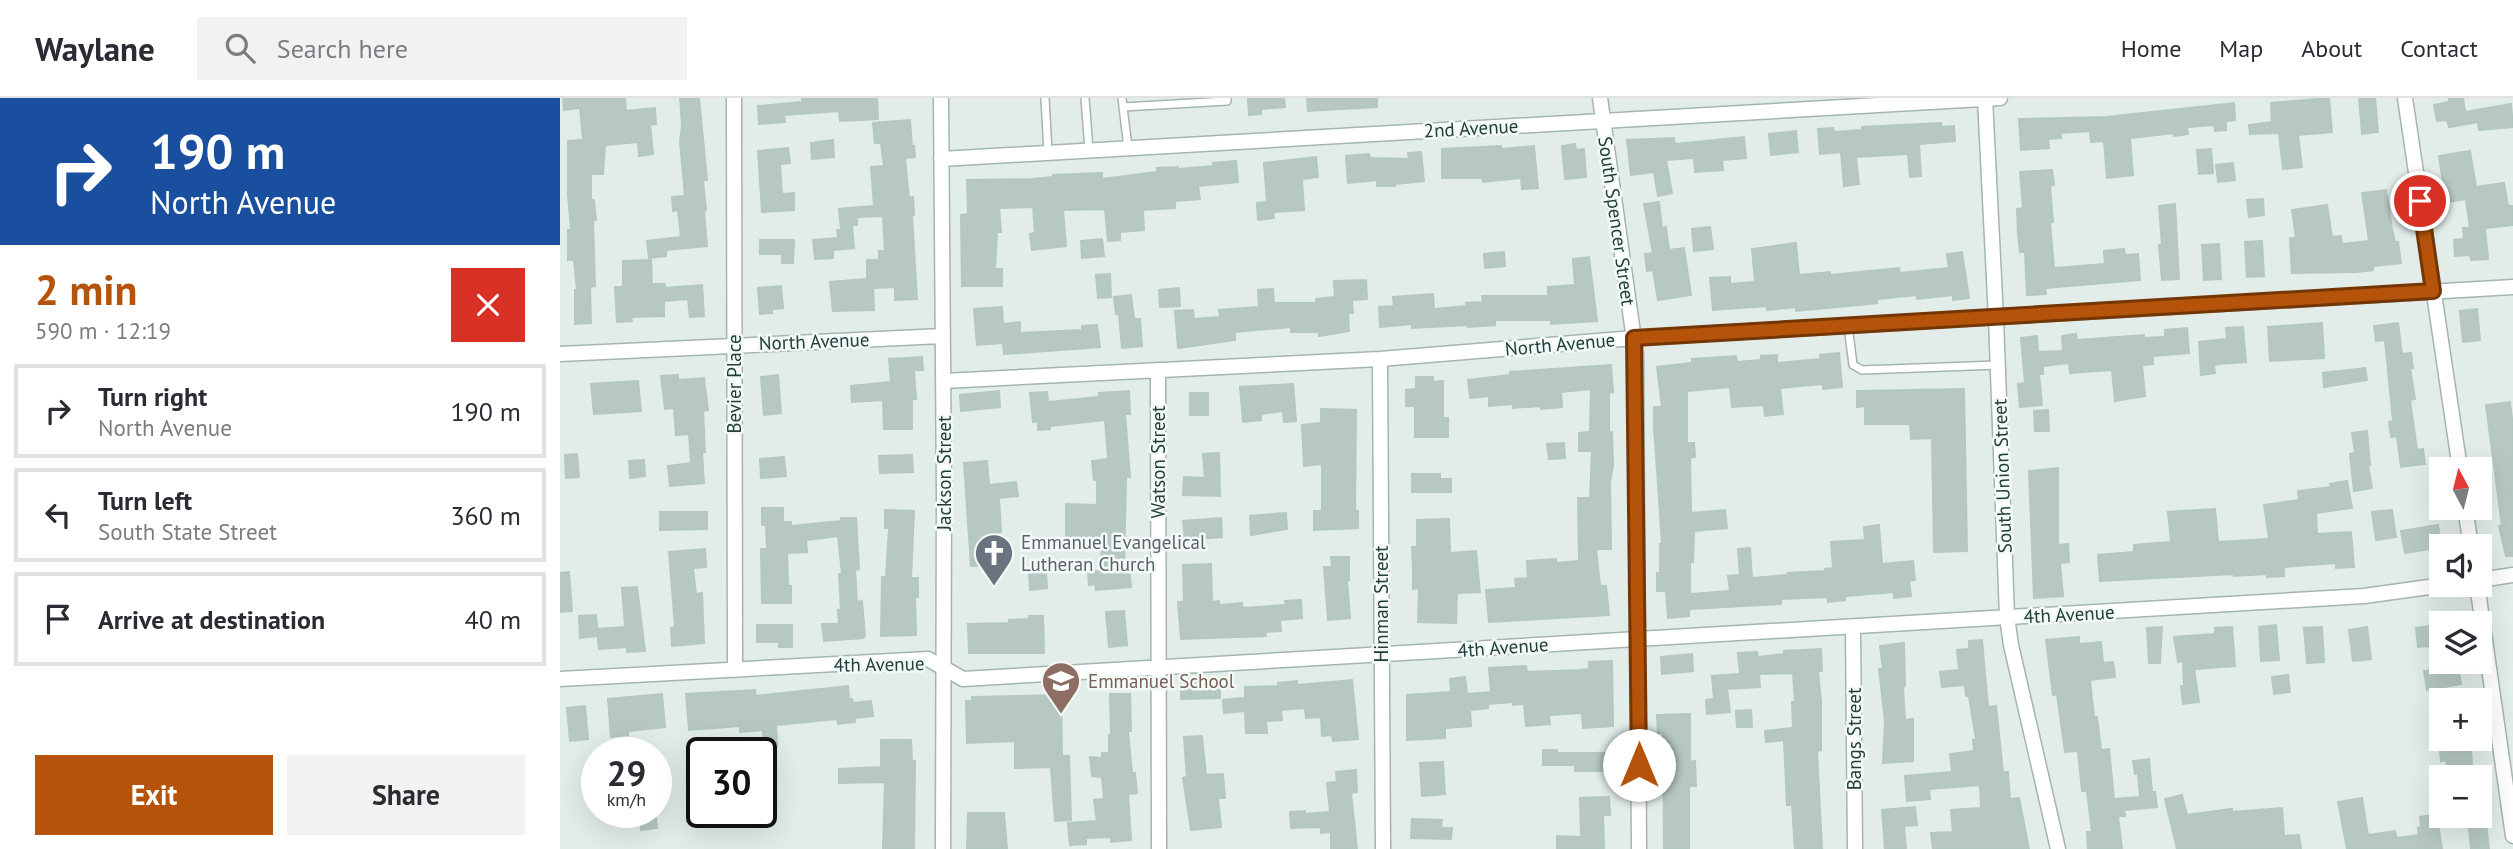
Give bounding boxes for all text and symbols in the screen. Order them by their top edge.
search box [197,17,687,80]
text: Waylane [35,27,155,70]
icon: search [221,29,259,67]
text: Search here [277,32,408,65]
text: Home [2121,33,2181,64]
text: Map [2219,33,2263,64]
text: About [2301,33,2362,64]
text: Contact [2400,33,2478,64]
street label: 2nd Avenue [1423,114,1519,142]
text: 190 m [150,119,285,183]
icon: right [35,126,126,217]
street label: South Spencer Street [1593,135,1641,308]
pin [2390,171,2450,231]
text: North Avenue [150,181,336,223]
icon: arrive [2401,182,2439,220]
text: 2 min [35,262,137,317]
button: close [451,268,525,342]
text: 590 m · 12:19 [35,316,171,345]
street label: North Avenue [758,327,870,355]
street label: North Avenue [1504,327,1616,361]
street label: Bevier Place [722,334,746,434]
text: Turn right [98,380,207,413]
icon: right [39,392,77,430]
text: 190 m [450,395,521,428]
street label: South Union Street [1987,398,2017,554]
street label: Watson Street [1146,405,1170,519]
text: North Avenue [98,413,232,442]
street label: Jackson Street [932,415,956,531]
north arrow [2429,457,2492,520]
map controls [2429,457,2492,828]
text: Turn left [98,484,192,517]
icon: left [39,496,77,534]
text: 360 m [450,499,521,532]
text: South State Street [98,517,277,546]
place label: Emmanuel Evangelical Lutheran Church [1021,530,1206,576]
church icon: Emmanuel Evangelical Lutheran Church [973,532,1015,587]
button: sound [2429,534,2492,597]
street label: Hinman Street [1369,545,1393,663]
icon: arrive [39,600,77,638]
street label: 4th Avenue [2023,600,2115,628]
text: Arrive at destination [98,603,325,636]
text: 40 m [465,603,521,636]
button: layers [2429,611,2492,674]
street label: 4th Avenue [1457,632,1549,662]
street label: 4th Avenue [833,651,925,677]
school or university icon: Emmanuel School [1040,660,1082,715]
place label: Emmanuel School [1088,669,1235,693]
street label: Bangs Street [1842,687,1866,790]
button: + [2429,688,2492,751]
position arrow [1602,728,1676,802]
speed limit sign: 30 [686,737,777,828]
text: 29 [607,750,646,796]
button: Exit [35,755,273,835]
button: Share [287,755,525,835]
button: − [2429,765,2492,828]
text: km/h [607,788,646,811]

